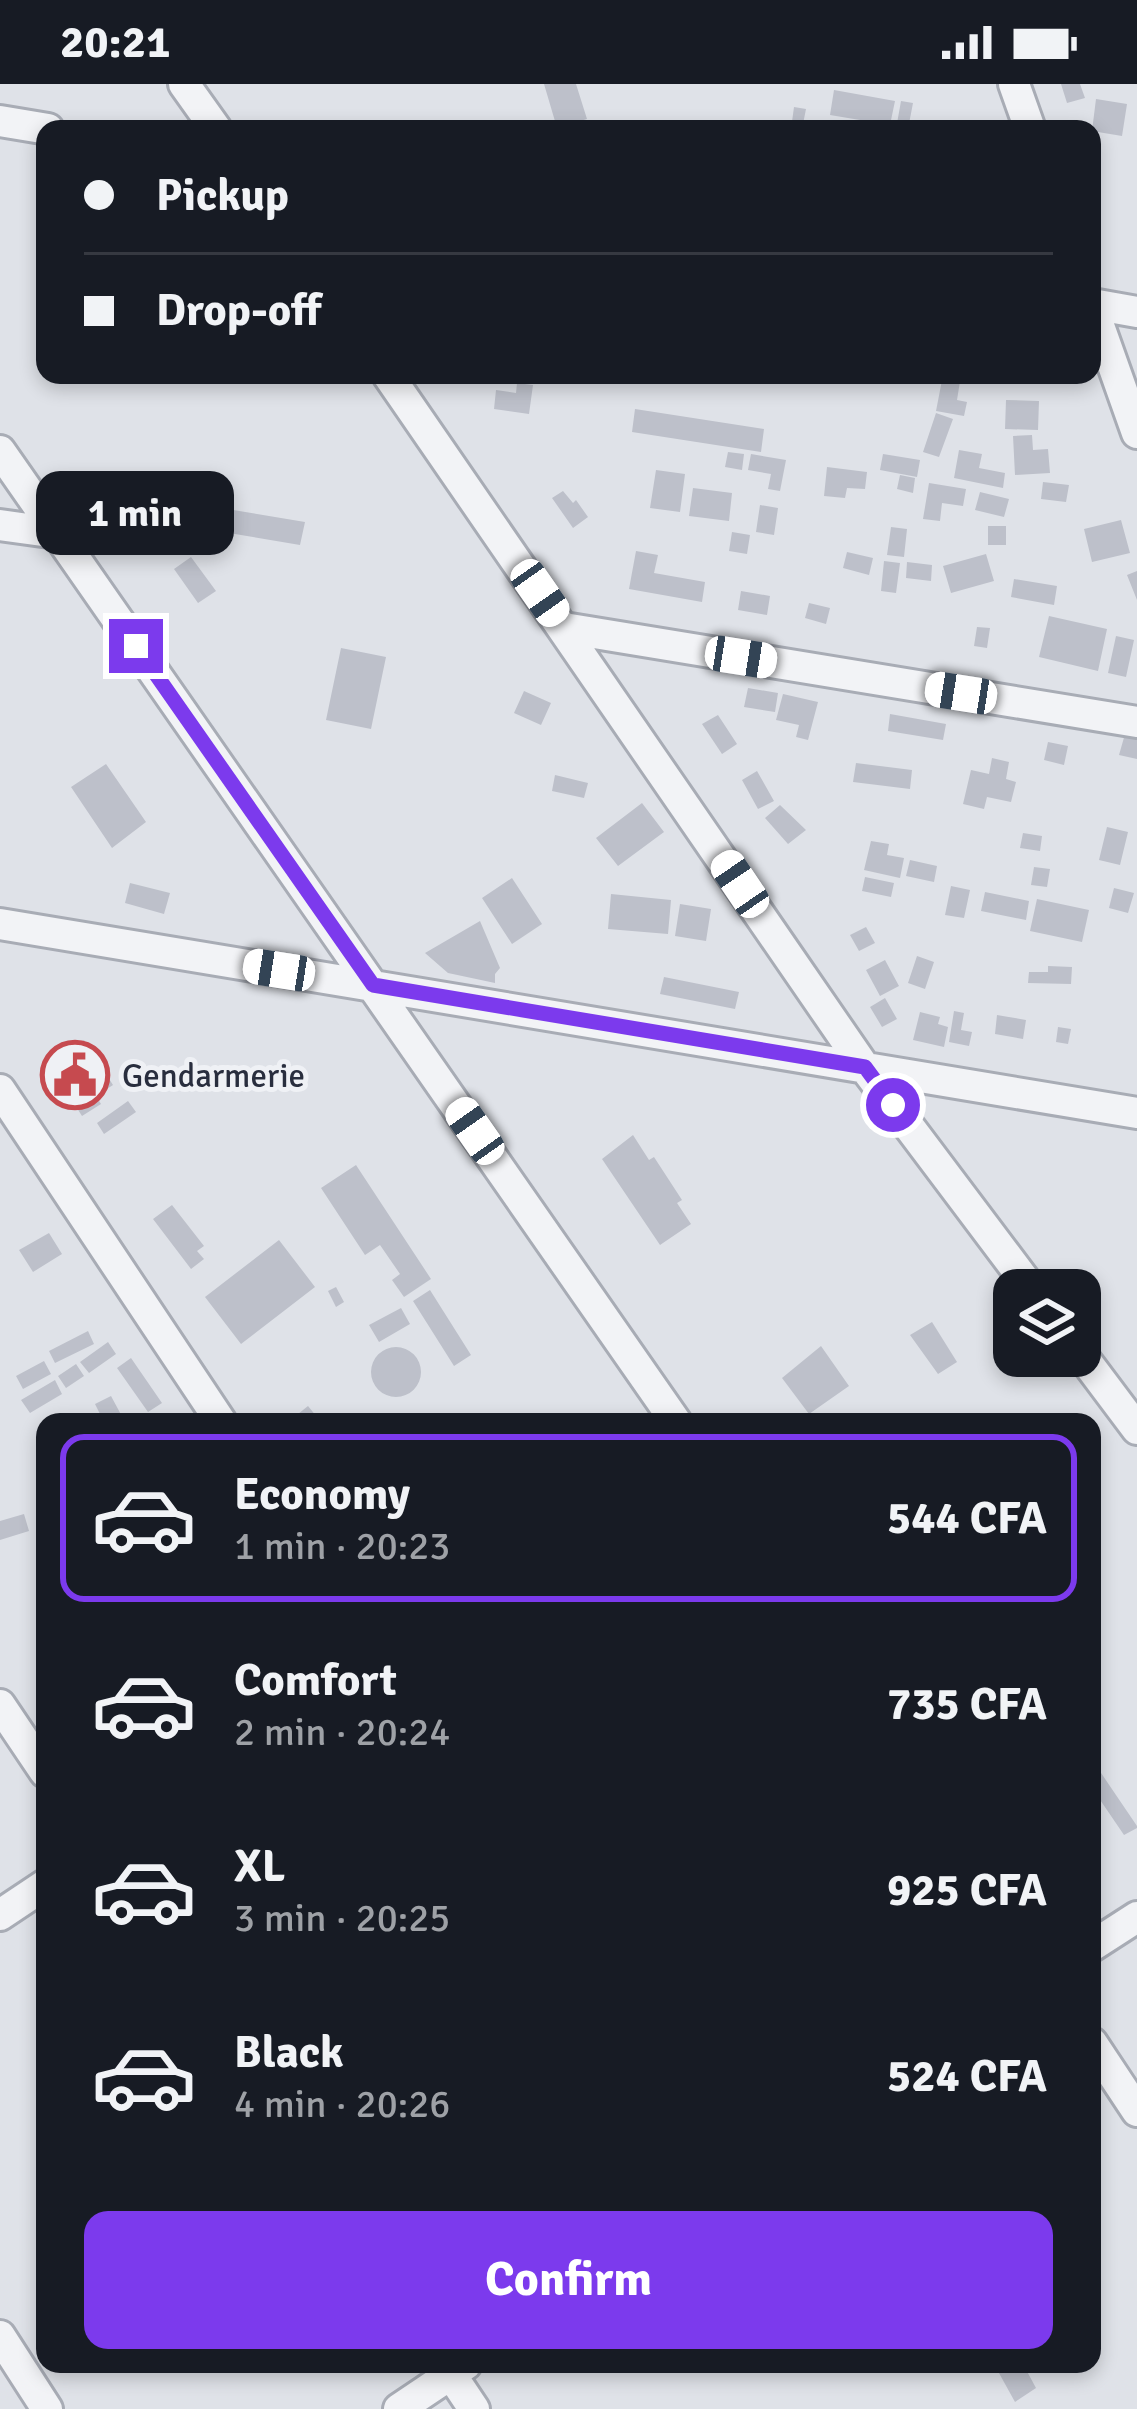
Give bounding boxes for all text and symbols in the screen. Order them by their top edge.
text: 20:21 [60,15,170,70]
text: Pickup [156,168,289,223]
text: Drop-off [156,283,321,338]
callout: 1 min [37,472,235,556]
text: 1 min [88,489,182,537]
car [505,553,575,633]
route end [109,619,163,673]
car [703,634,779,680]
car [923,670,999,716]
car [705,844,775,924]
car [241,947,317,993]
public building icon: Gendarmerie [40,1040,110,1110]
place label: Gendarmerie [122,1056,305,1097]
route start [866,1078,920,1132]
car [440,1091,510,1171]
map controls [993,1269,1101,1377]
button: layers [993,1269,1101,1377]
icon: car [90,1464,198,1572]
text: Economy [234,1467,410,1522]
text: 544 CFA [887,1491,1047,1546]
text: 1 min · 20:23 [234,1522,450,1570]
icon: car [90,1650,198,1758]
text: Comfort [234,1653,397,1708]
text: 735 CFA [887,1677,1047,1732]
text: 2 min · 20:24 [234,1708,450,1756]
icon: car [90,1836,198,1944]
text: XL [234,1839,285,1894]
text: 925 CFA [887,1863,1047,1918]
text: 3 min · 20:25 [234,1894,450,1942]
icon: car [90,2022,198,2130]
text: Black [234,2025,344,2080]
text: 524 CFA [887,2049,1047,2104]
text: 4 min · 20:26 [234,2080,450,2128]
button: Confirm [84,2211,1053,2349]

